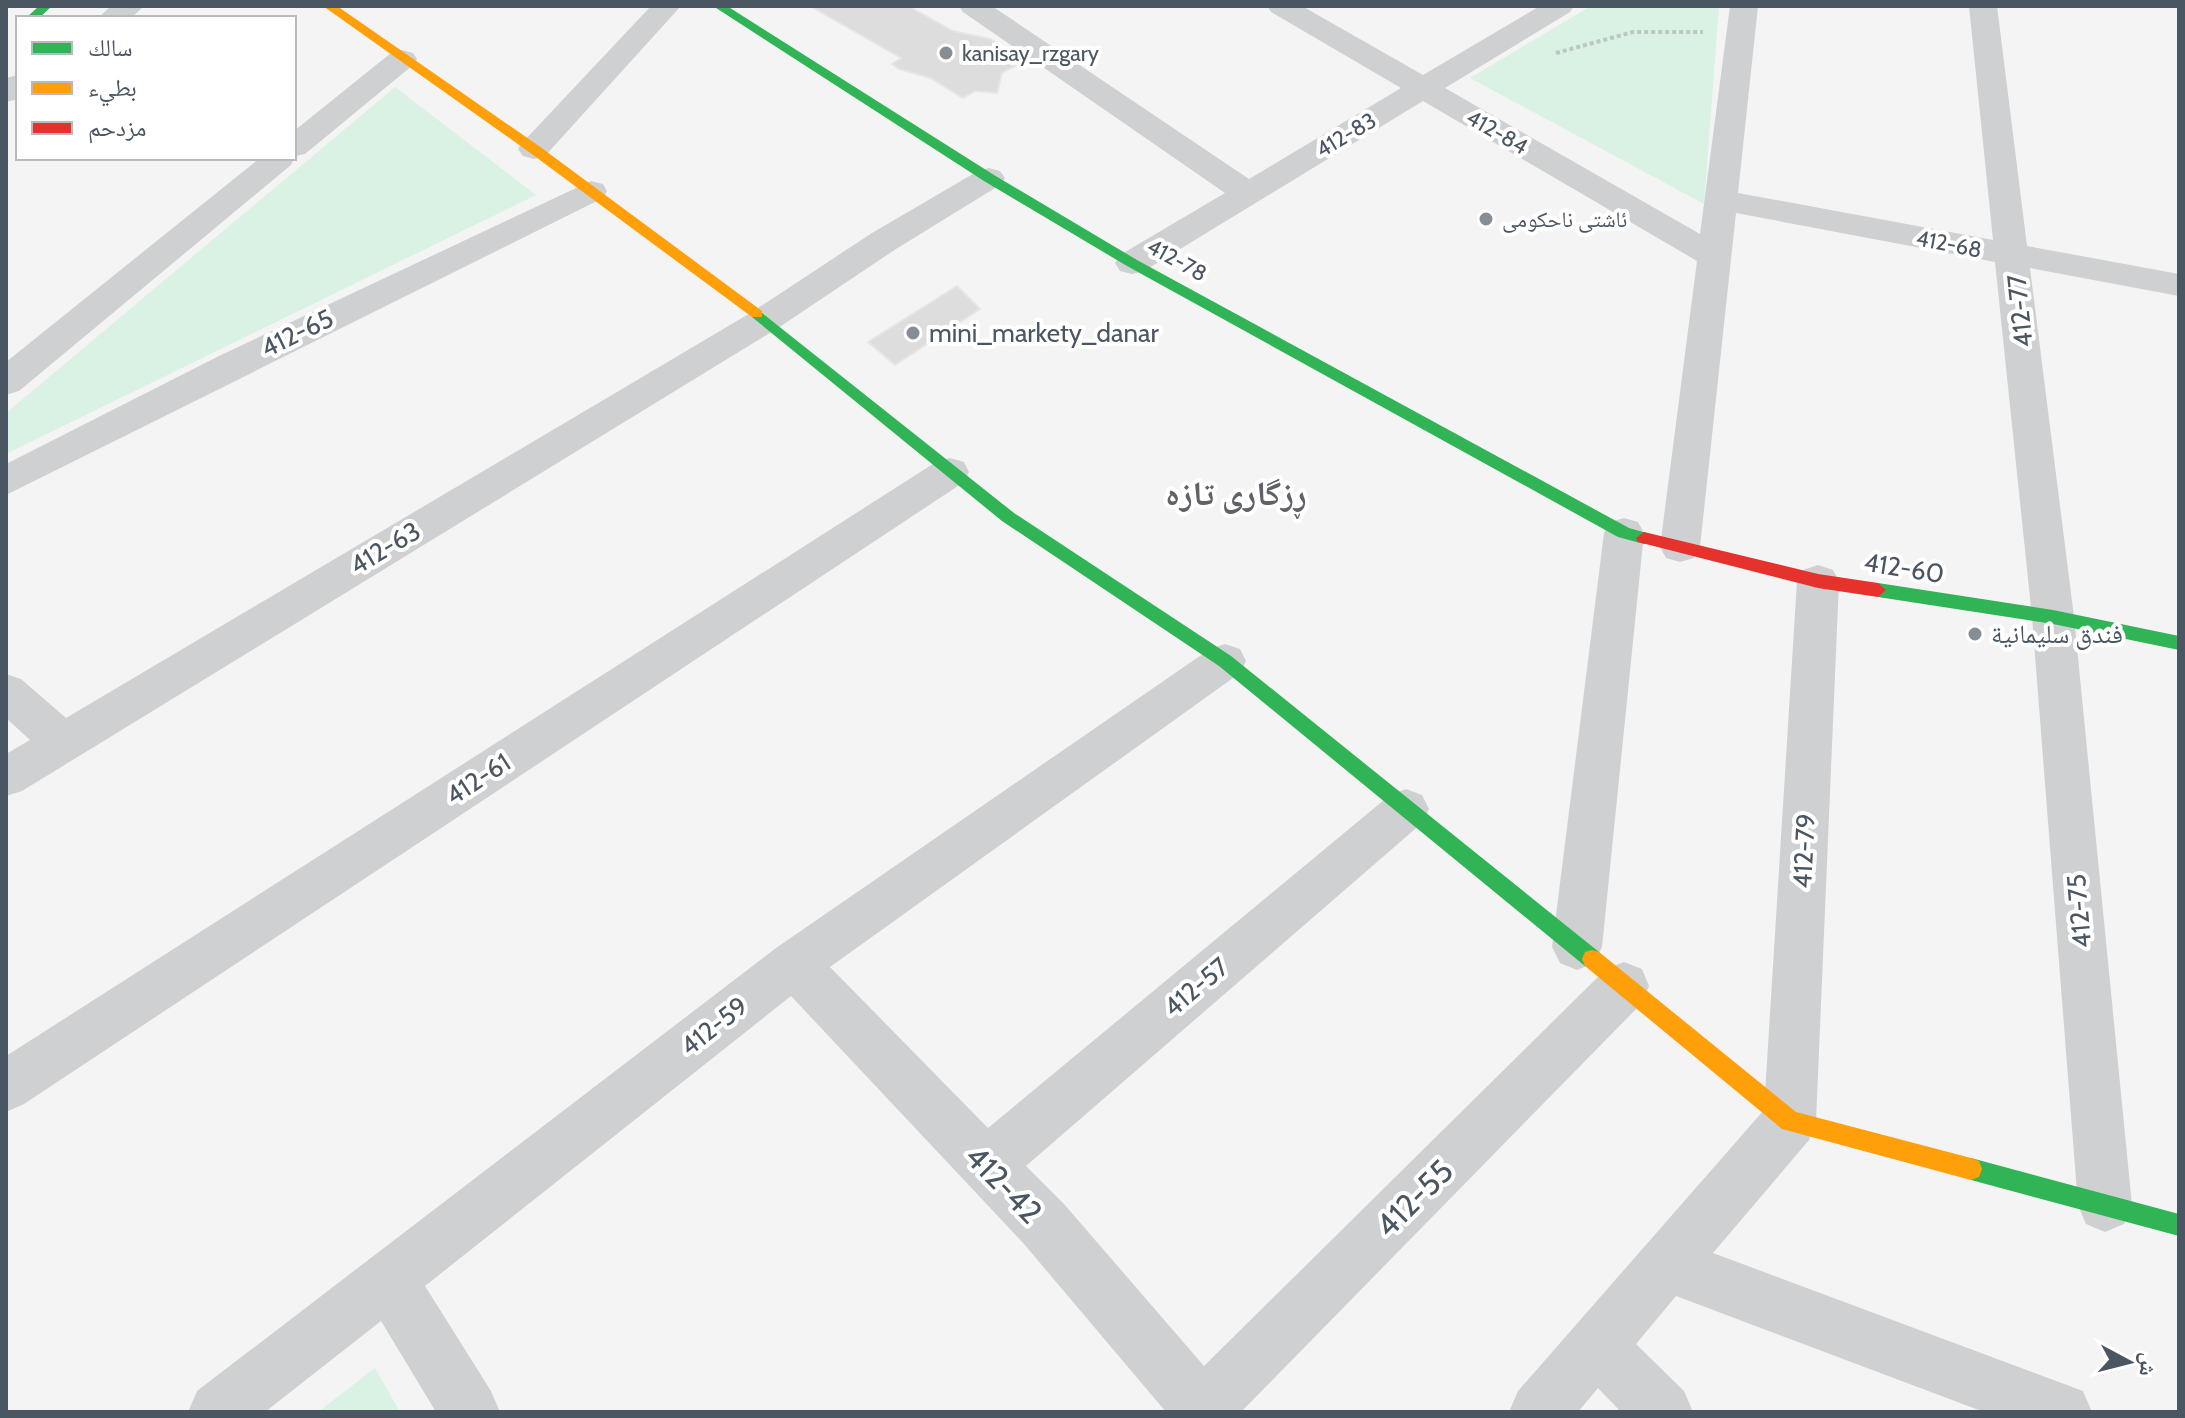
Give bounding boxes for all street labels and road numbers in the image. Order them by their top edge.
street label: 412-84 [1461,104,1533,160]
street label: 412-83 [1311,107,1381,163]
street label: 412-68 [1914,224,1984,264]
street label: 412-78 [1142,233,1212,287]
street label: 412-77 [2000,273,2040,349]
street label: 412-65 [256,302,338,364]
street label: 412-63 [344,515,426,581]
street label: 412-60 [1862,546,1946,590]
street label: 412-61 [440,746,516,812]
street label: 412-79 [1786,813,1822,889]
street label: 412-75 [2060,873,2098,949]
street label: 412-57 [1157,951,1235,1023]
street label: 412-59 [674,990,754,1062]
street label: 412-42 [957,1137,1051,1231]
street label: 412-55 [1367,1151,1461,1245]

